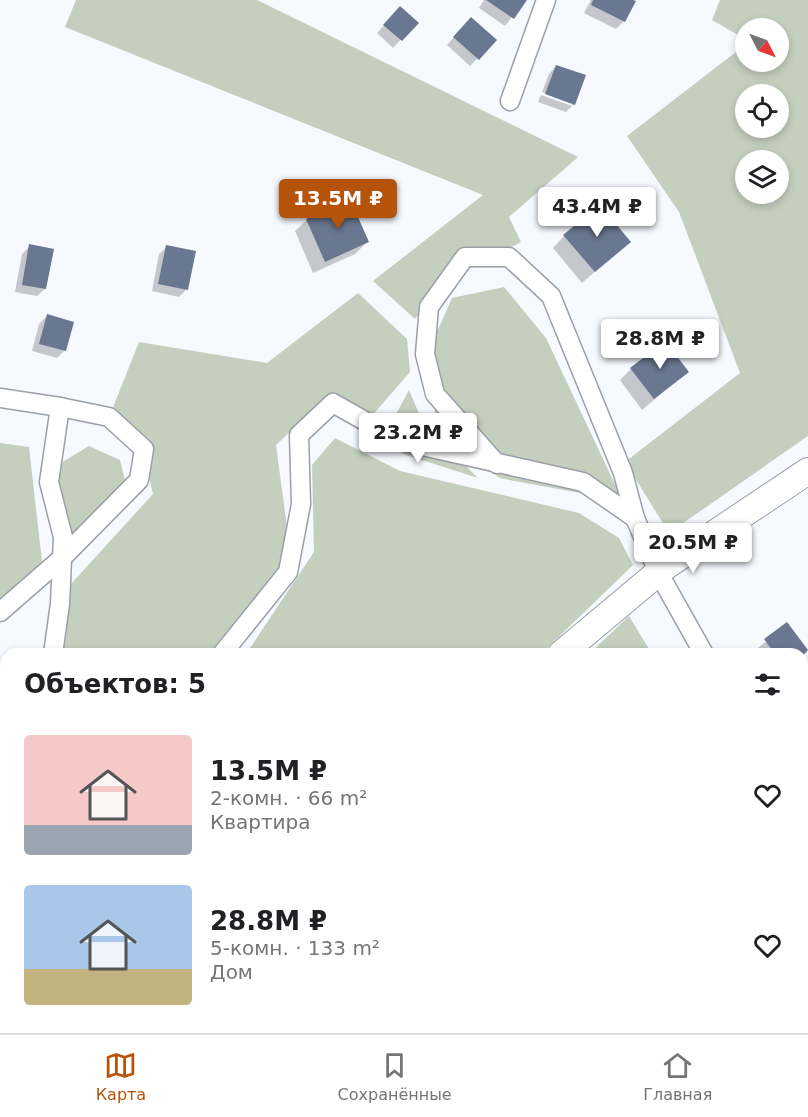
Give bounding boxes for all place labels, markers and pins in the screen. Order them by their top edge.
pin: 13.5M ₽ [283,179,393,230]
pin: 43.4M ₽ [542,187,652,238]
pin: 28.8M ₽ [605,319,715,370]
pin: 23.2M ₽ [363,413,473,464]
pin: 20.5M ₽ [638,523,748,574]

